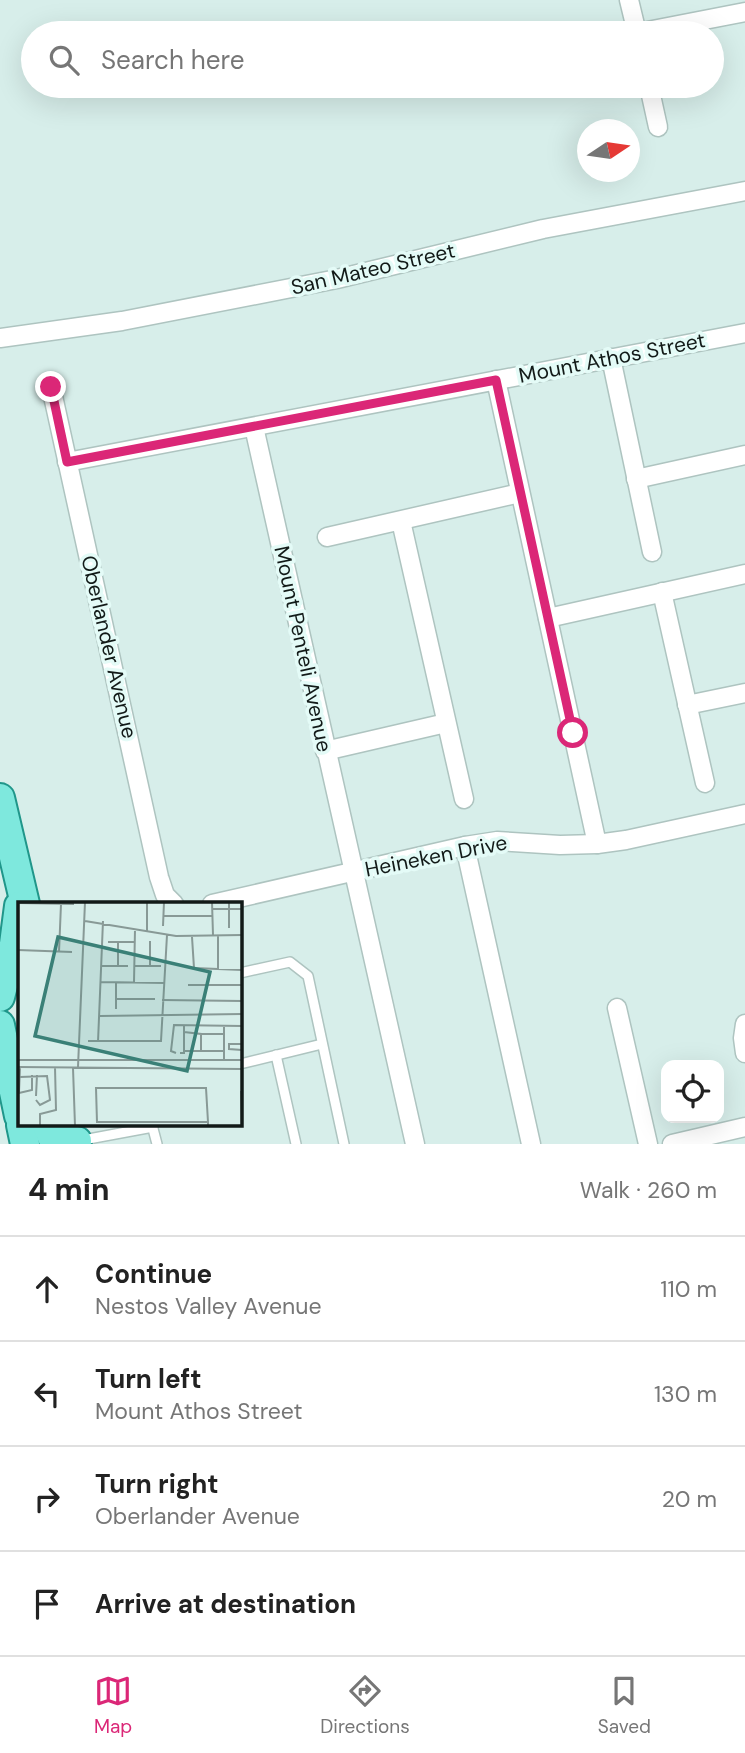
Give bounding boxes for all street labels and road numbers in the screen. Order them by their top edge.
street label: San Mateo Street [288,237,458,301]
street label: Mount Athos Street [516,326,708,390]
street label: Mount Penteli Avenue [267,543,339,755]
street label: Oberlander Avenue [74,553,144,741]
street label: Heineken Drive [362,828,510,884]

